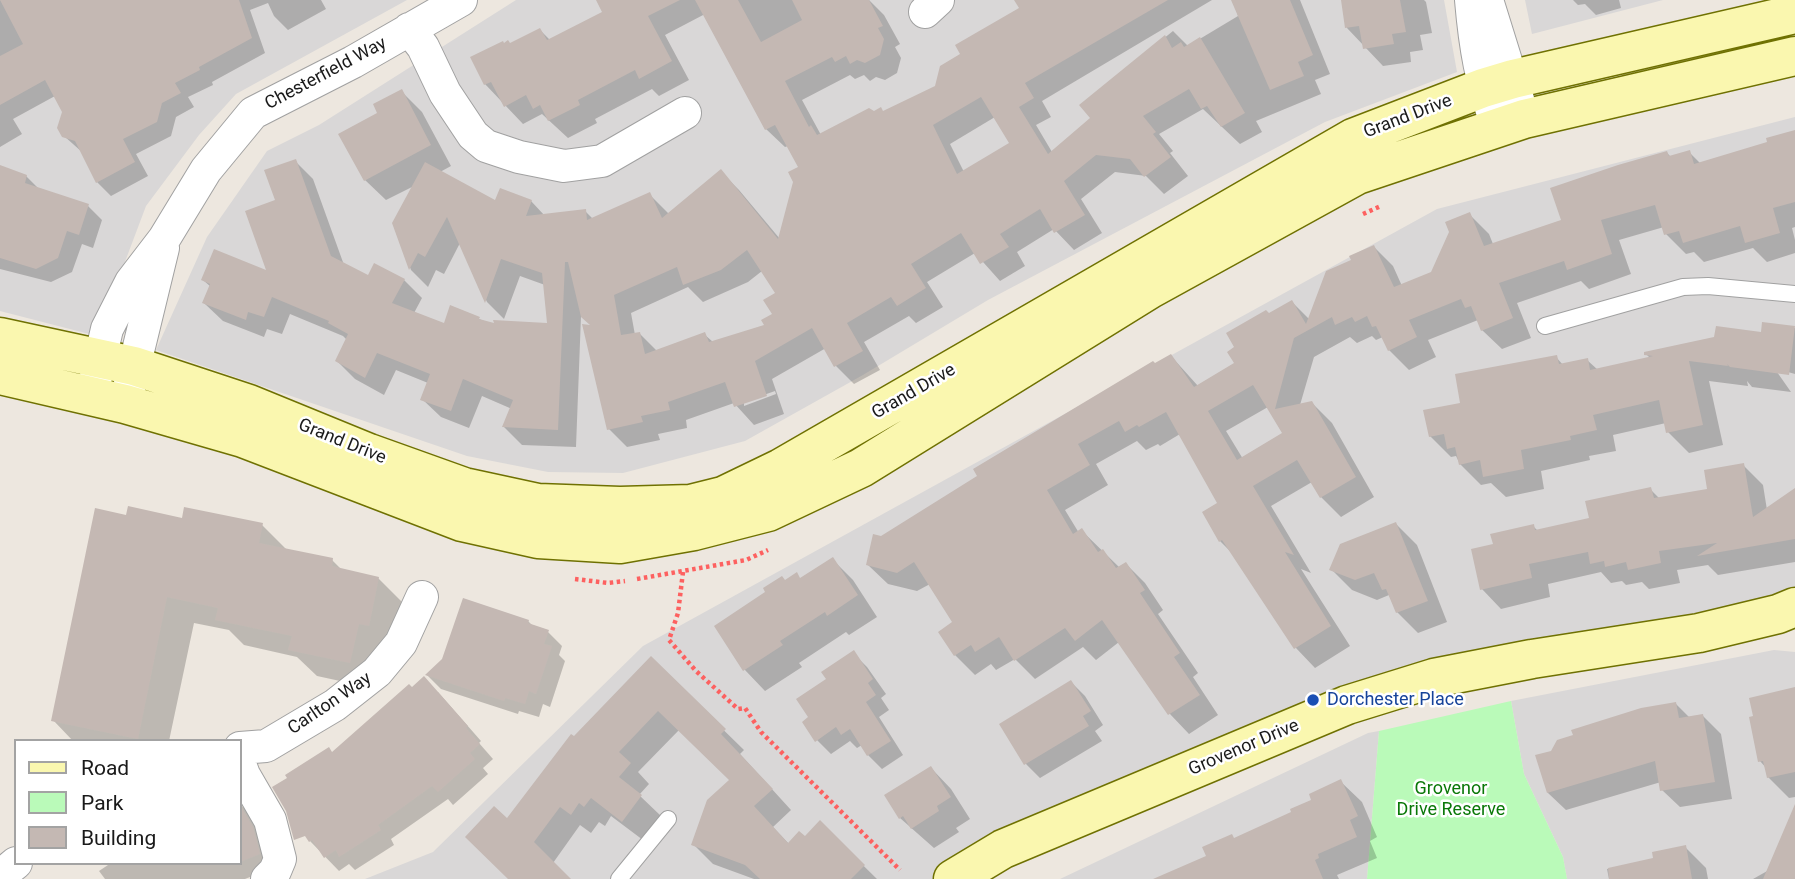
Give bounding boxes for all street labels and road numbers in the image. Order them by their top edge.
street label: Chesterfield Way [262,33,390,115]
street label: Grand Drive [1361,90,1455,144]
street label: Grand Drive [868,359,960,425]
street label: Grand Drive [295,415,389,469]
street label: Carlton Way [284,668,376,740]
street label: Grovenor Drive [1186,715,1302,781]

